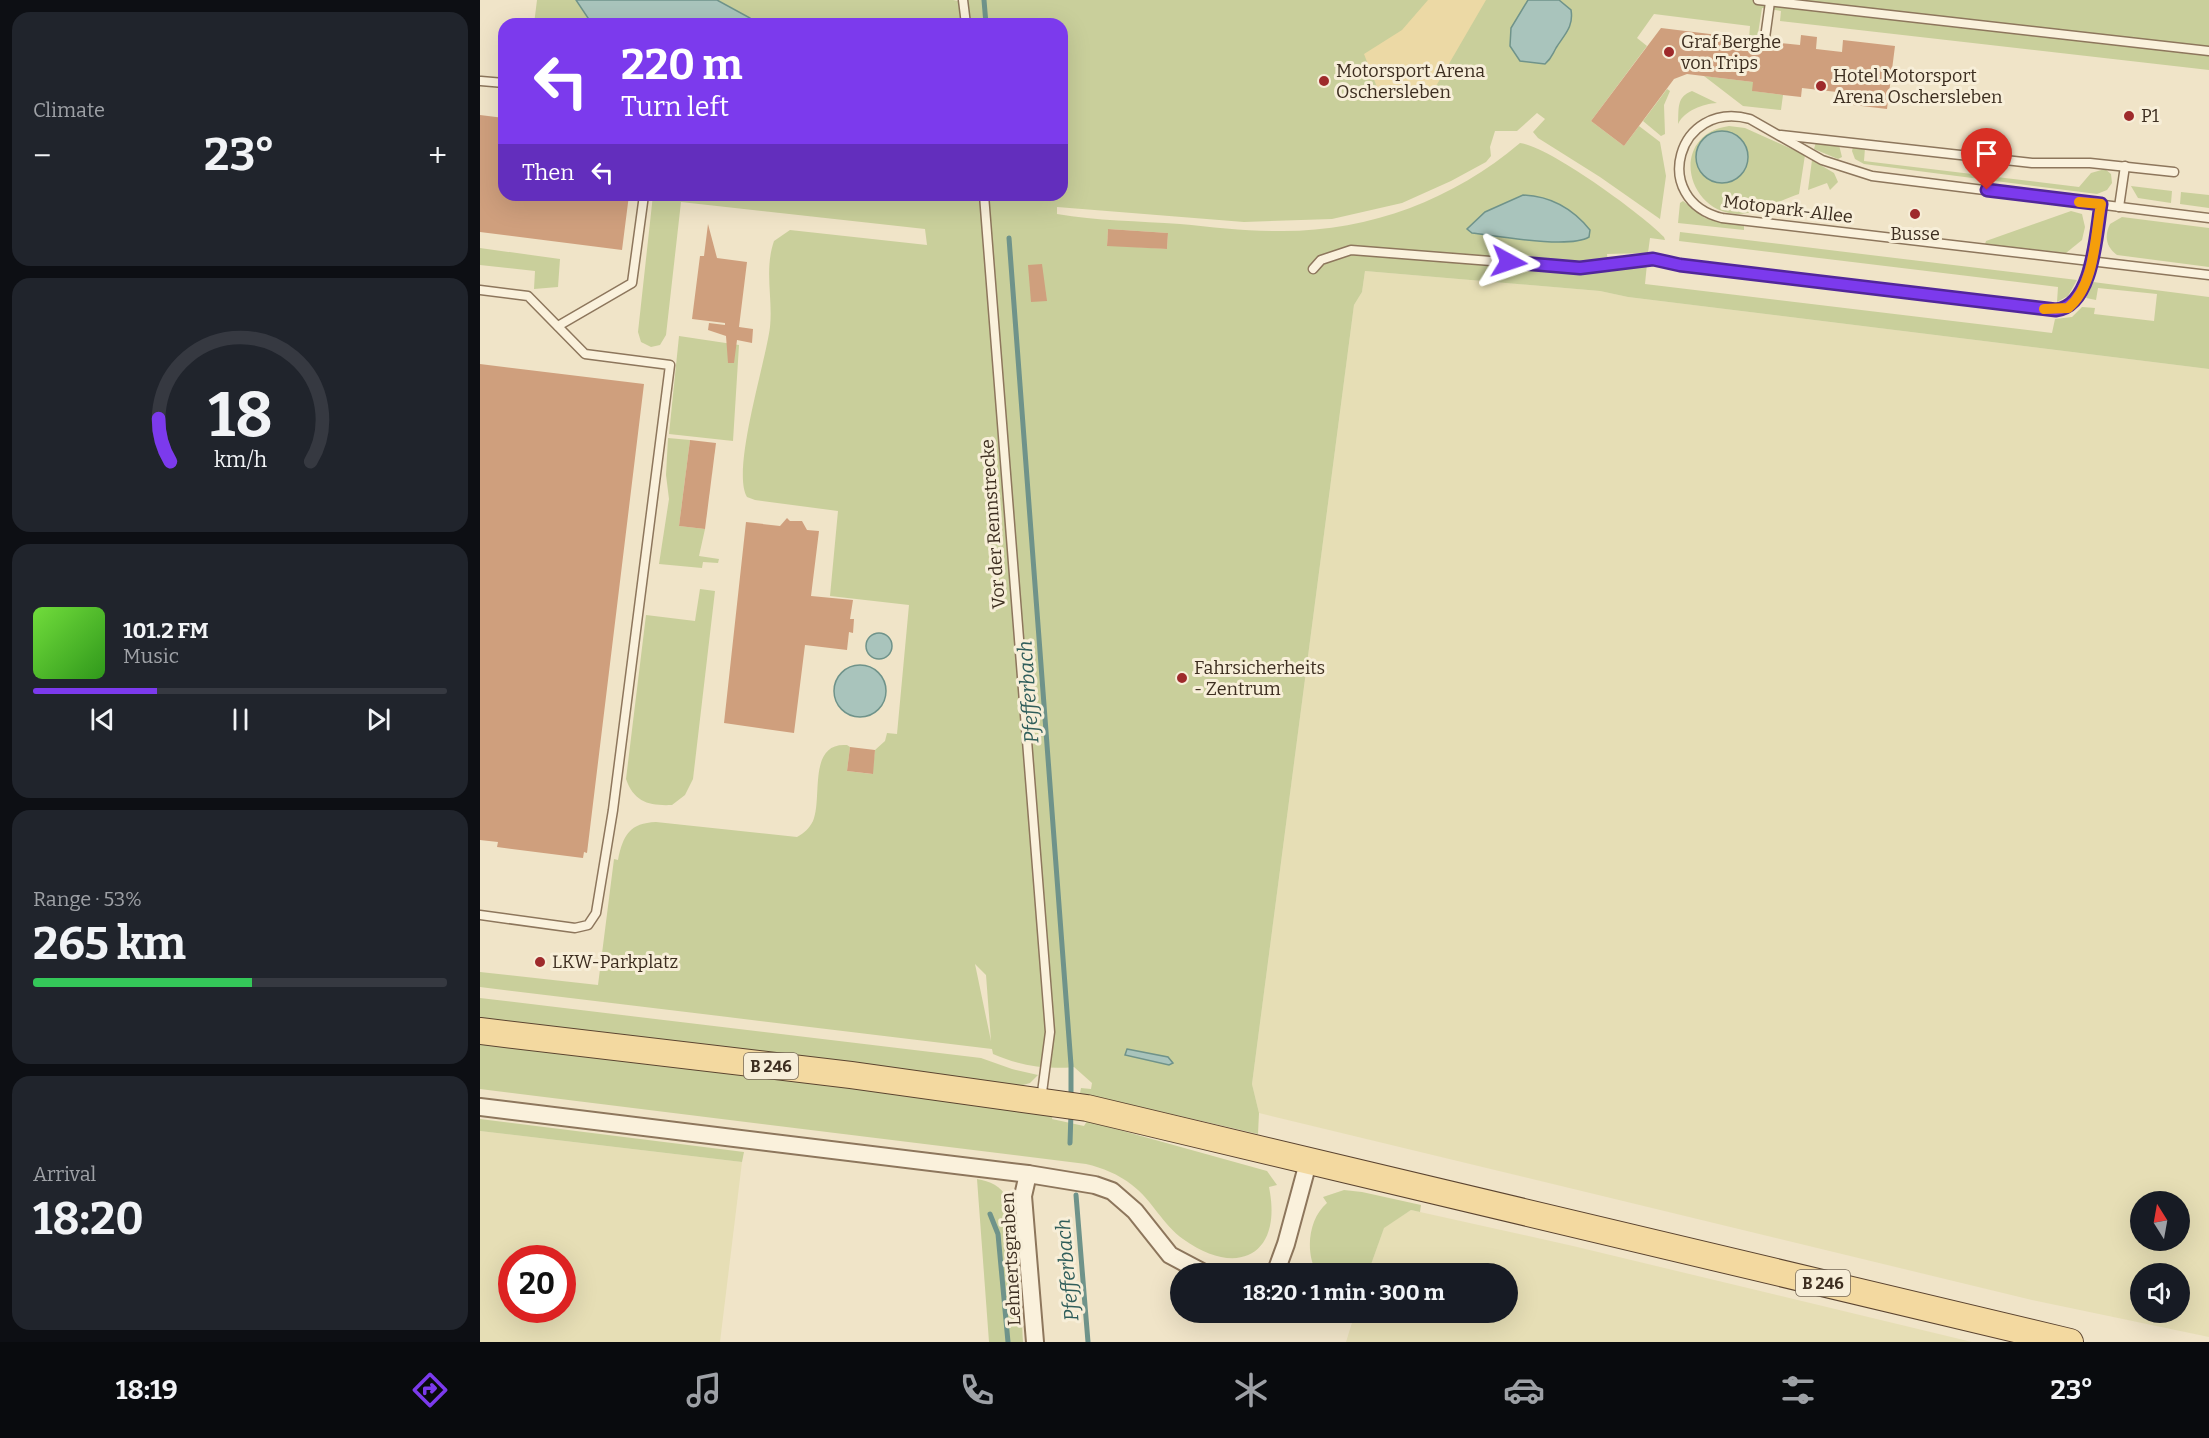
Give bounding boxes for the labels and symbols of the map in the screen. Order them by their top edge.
place label: Graf Berghe von Trips [1680,31,1781,74]
marker: Graf Berghe von Trips [1662,45,1676,59]
place label: Motorsport Arena Oschersleben [1336,60,1485,103]
place label: Hotel Motorsport Arena Oschersleben [1833,65,2003,108]
marker: Motorsport Arena Oschersleben [1317,74,1331,88]
marker: Hotel Motorsport Arena Oschersleben [1814,79,1828,93]
place label: P1 [2141,105,2160,127]
marker: P1 [2122,109,2136,123]
pin [1961,128,2012,190]
street label: Motopark-Allee [1722,190,1854,228]
marker: Busse [1908,207,1922,221]
place label: Busse [1890,223,1940,245]
position arrow [1477,230,1541,294]
street label: Vor der Rennstrecke [976,438,1010,610]
water label: Pfefferbach [1012,640,1045,744]
place label: Fahrsicherheits - Zentrum [1194,657,1325,700]
marker: Fahrsicherheits - Zentrum [1175,671,1189,685]
place label: LKW-Parkplatz [552,951,678,973]
marker: LKW-Parkplatz [533,955,547,969]
road number: B 246 [744,1053,798,1079]
street label: Lehnertsgraben [996,1191,1025,1326]
north arrow [2130,1191,2190,1251]
water label: Pfefferbach [1051,1218,1084,1322]
speed limit sign: 20 [498,1245,576,1323]
road number: B 246 [1796,1270,1850,1296]

